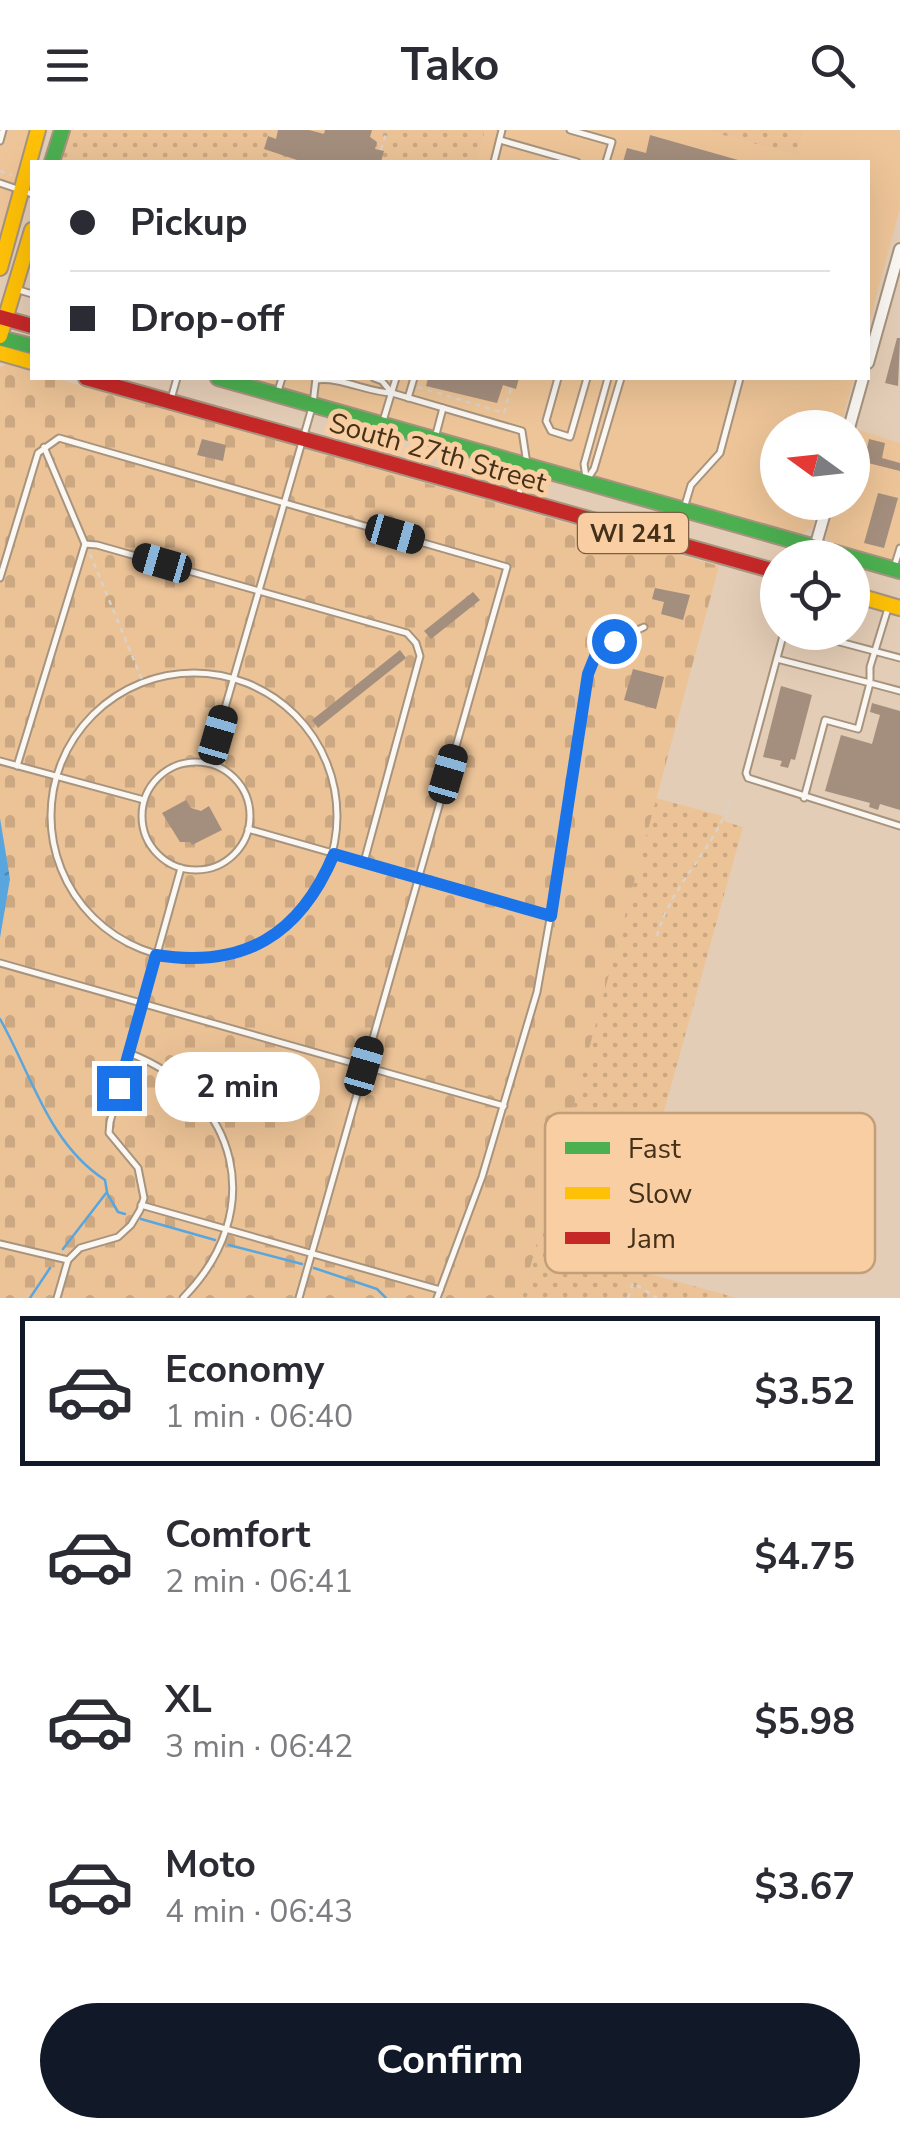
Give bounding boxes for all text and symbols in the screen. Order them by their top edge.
text: Tako [401,35,499,96]
icon: menu [40,38,95,93]
icon: search [805,38,860,93]
text: Pickup [130,197,248,248]
text: Drop-off [130,293,284,344]
street label: South 27th Street [325,404,551,502]
north arrow [760,410,870,520]
map controls [760,410,870,650]
car [362,511,428,557]
road number: WI 241 [578,513,688,553]
car [129,540,195,586]
button: locate [760,540,870,650]
route start [592,619,637,664]
car [195,702,241,768]
car [425,741,471,807]
car [341,1033,387,1099]
callout: 2 min [154,1053,319,1123]
text: 2 min [196,1065,279,1108]
route end [97,1066,142,1111]
legend [545,1113,875,1273]
text: Fast [628,1130,681,1168]
text: Slow [628,1175,692,1213]
text: Jam [627,1220,676,1258]
text: Economy [165,1344,324,1395]
icon: car [45,1346,135,1436]
text: $3.52 [754,1366,855,1417]
text: 1 min · 06:40 [165,1395,353,1438]
text: Comfort [165,1509,310,1560]
icon: car [45,1511,135,1601]
text: $4.75 [754,1531,855,1582]
text: 2 min · 06:41 [165,1560,353,1603]
text: XL [165,1674,212,1725]
icon: car [45,1676,135,1766]
text: $5.98 [754,1696,855,1747]
text: 3 min · 06:42 [165,1725,353,1768]
text: Moto [165,1839,256,1890]
icon: car [45,1841,135,1931]
text: $3.67 [754,1861,855,1912]
text: 4 min · 06:43 [165,1890,353,1933]
button: Confirm [40,2003,860,2118]

